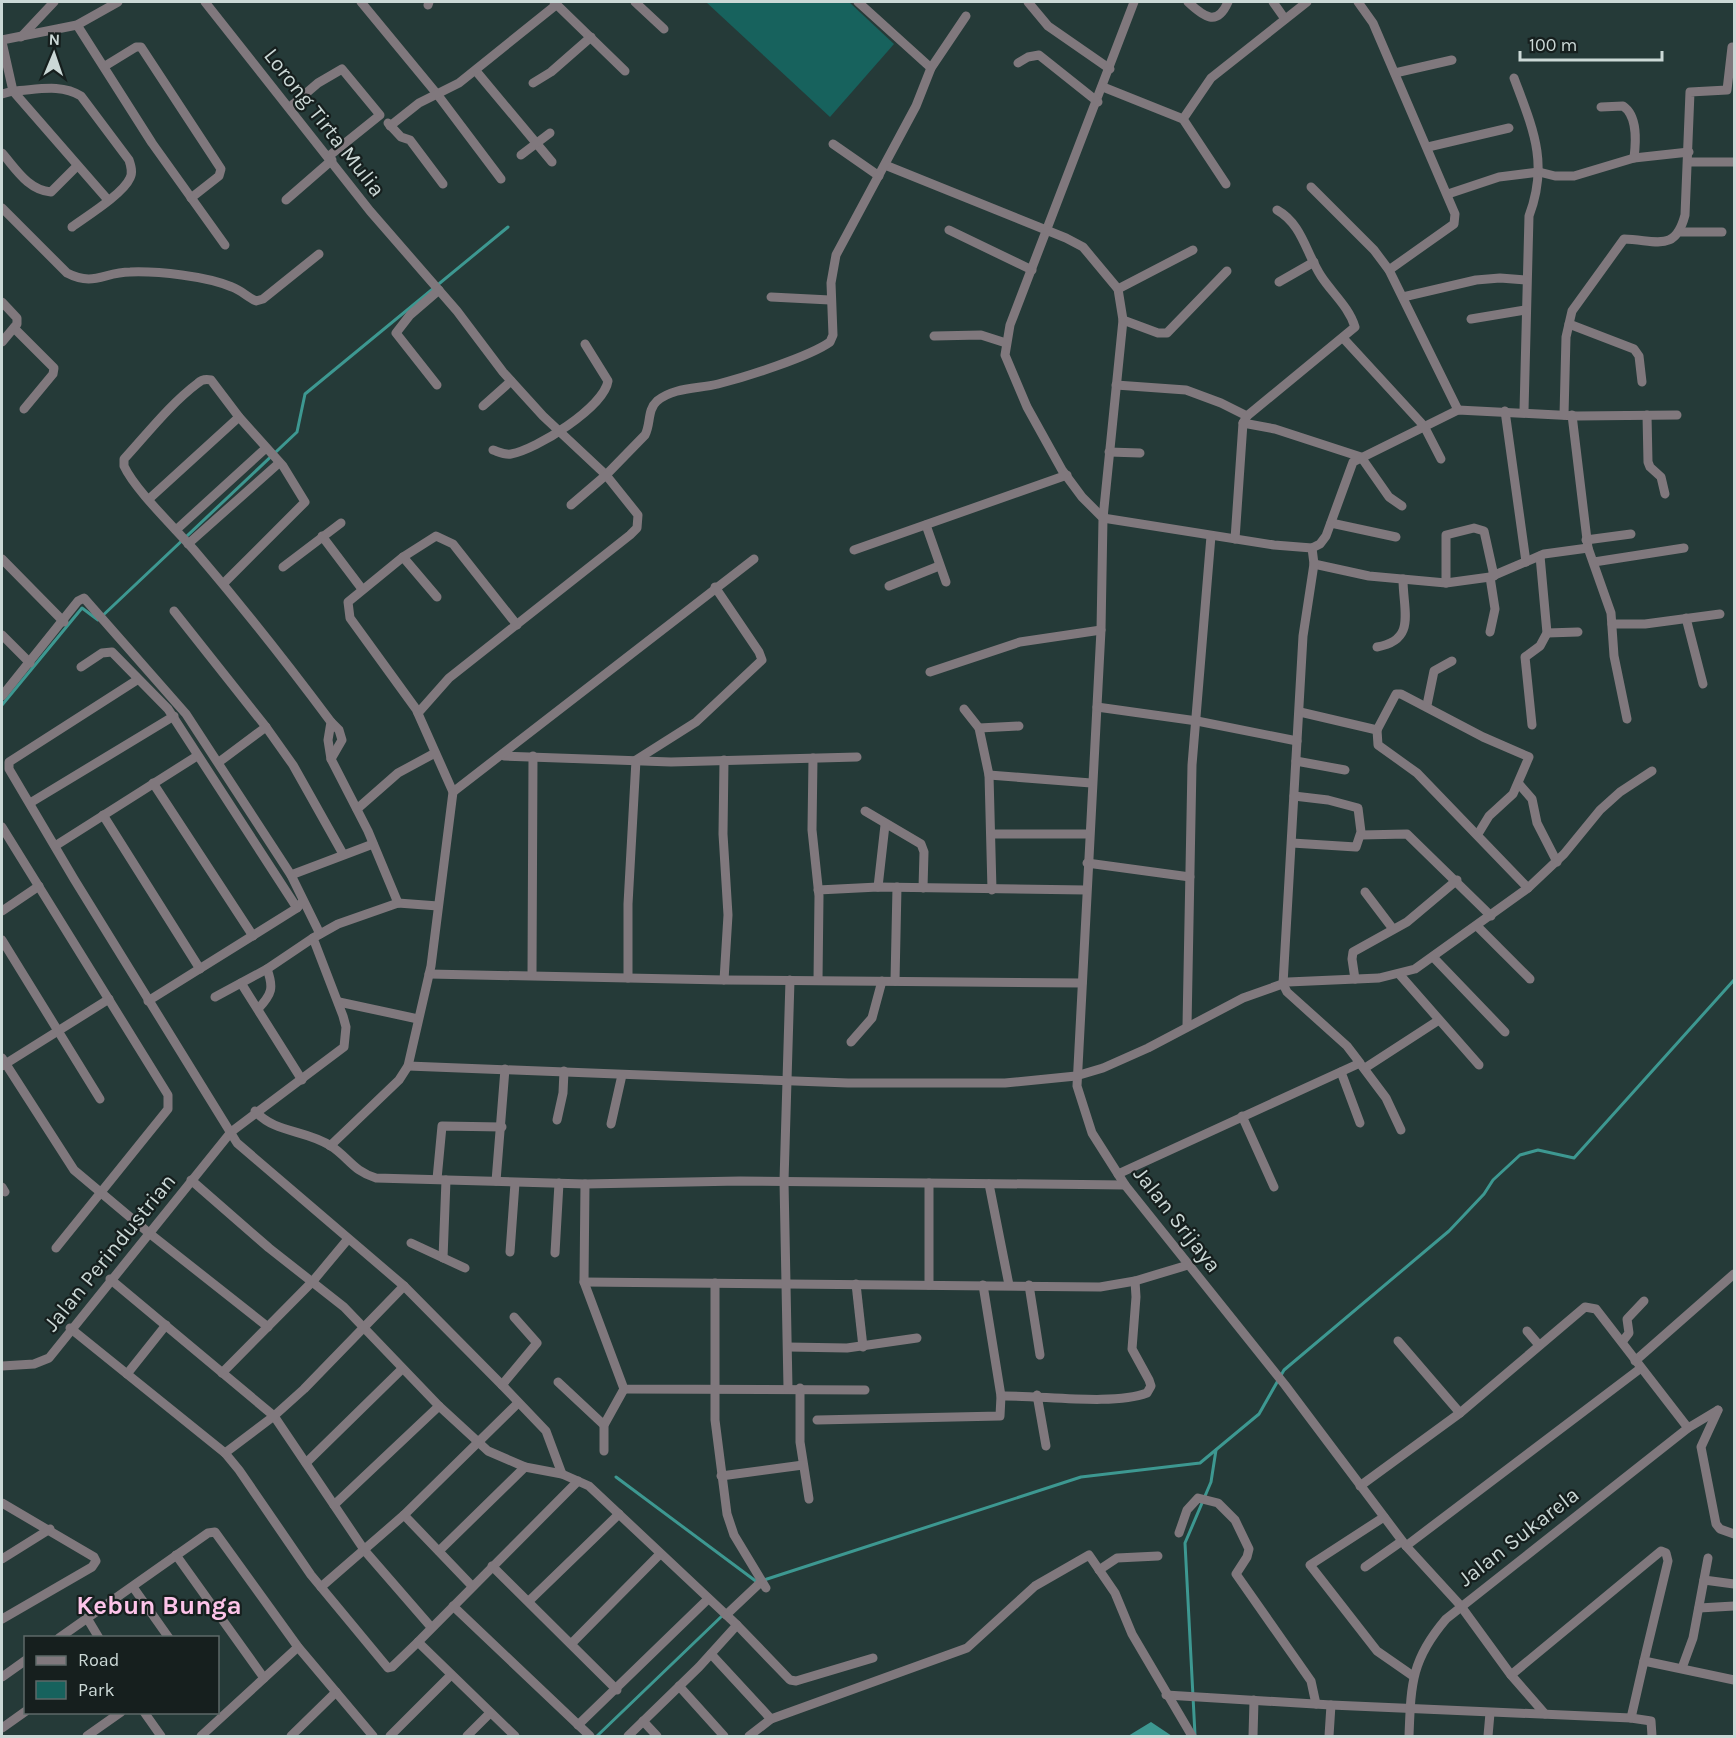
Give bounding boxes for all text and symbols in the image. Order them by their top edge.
north arrow [24,24,84,84]
scale bar [1520,24,1662,62]
text: N [48,30,61,49]
text: 100 m [1529,34,1577,56]
street label: Lorong Tirta Mulia [258,43,390,202]
street label: Jalan Srijaya [1128,1162,1227,1278]
street label: Jalan Perindustrian [38,1169,181,1337]
street label: Jalan Sukarela [1453,1481,1584,1592]
district label: Kebun Bunga [76,1590,242,1621]
legend [24,1636,219,1714]
text: Road [78,1649,119,1671]
text: Park [78,1679,115,1701]

